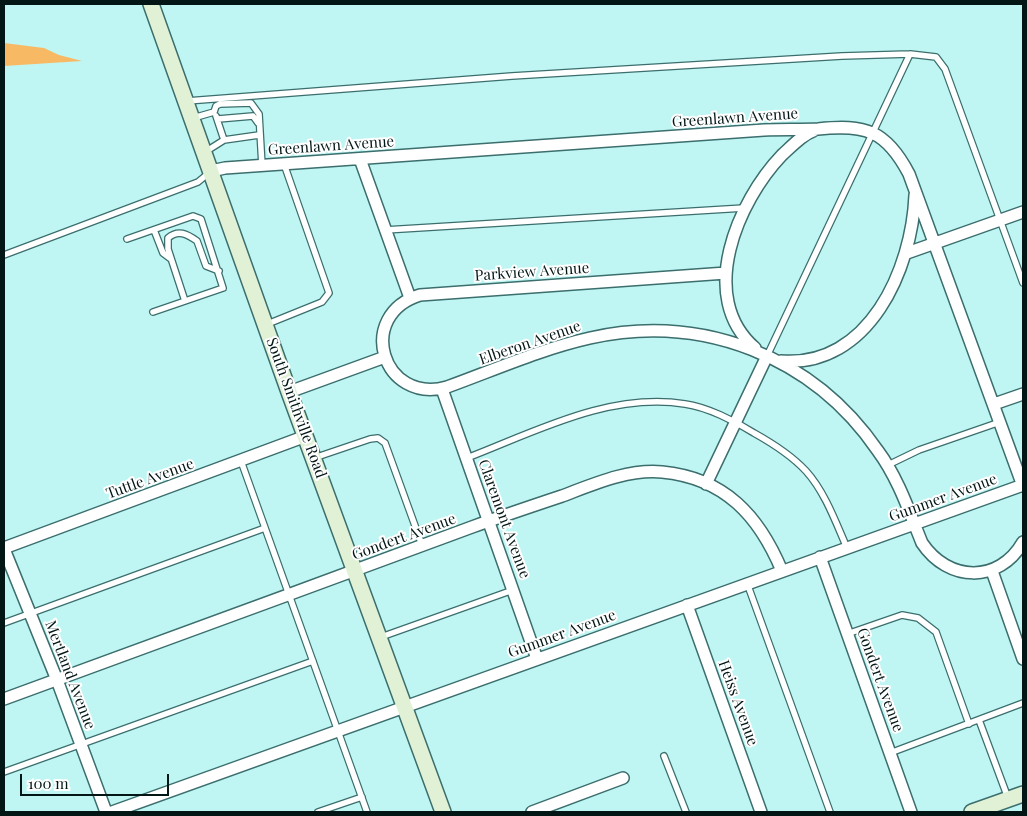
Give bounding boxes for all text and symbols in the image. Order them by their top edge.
street label: Greenlawn Avenue [671,105,799,131]
street label: Greenlawn Avenue [267,133,395,159]
street label: Parkview Avenue [474,259,590,285]
street label: Elberon Avenue [477,317,583,369]
street label: South Smithville Road [262,335,330,481]
street label: Tuttle Avenue [104,455,196,503]
street label: Claremont Avenue [474,457,534,581]
street label: Gummer Avenue [887,470,999,526]
street label: Gondert Avenue [350,510,458,564]
street label: Gummer Avenue [506,606,618,662]
street label: Mertland Avenue [41,618,99,732]
street label: Gondert Avenue [853,626,907,734]
street label: Heiss Avenue [714,658,762,748]
scale bar [22,764,171,796]
text: 100 m [28,773,69,793]

